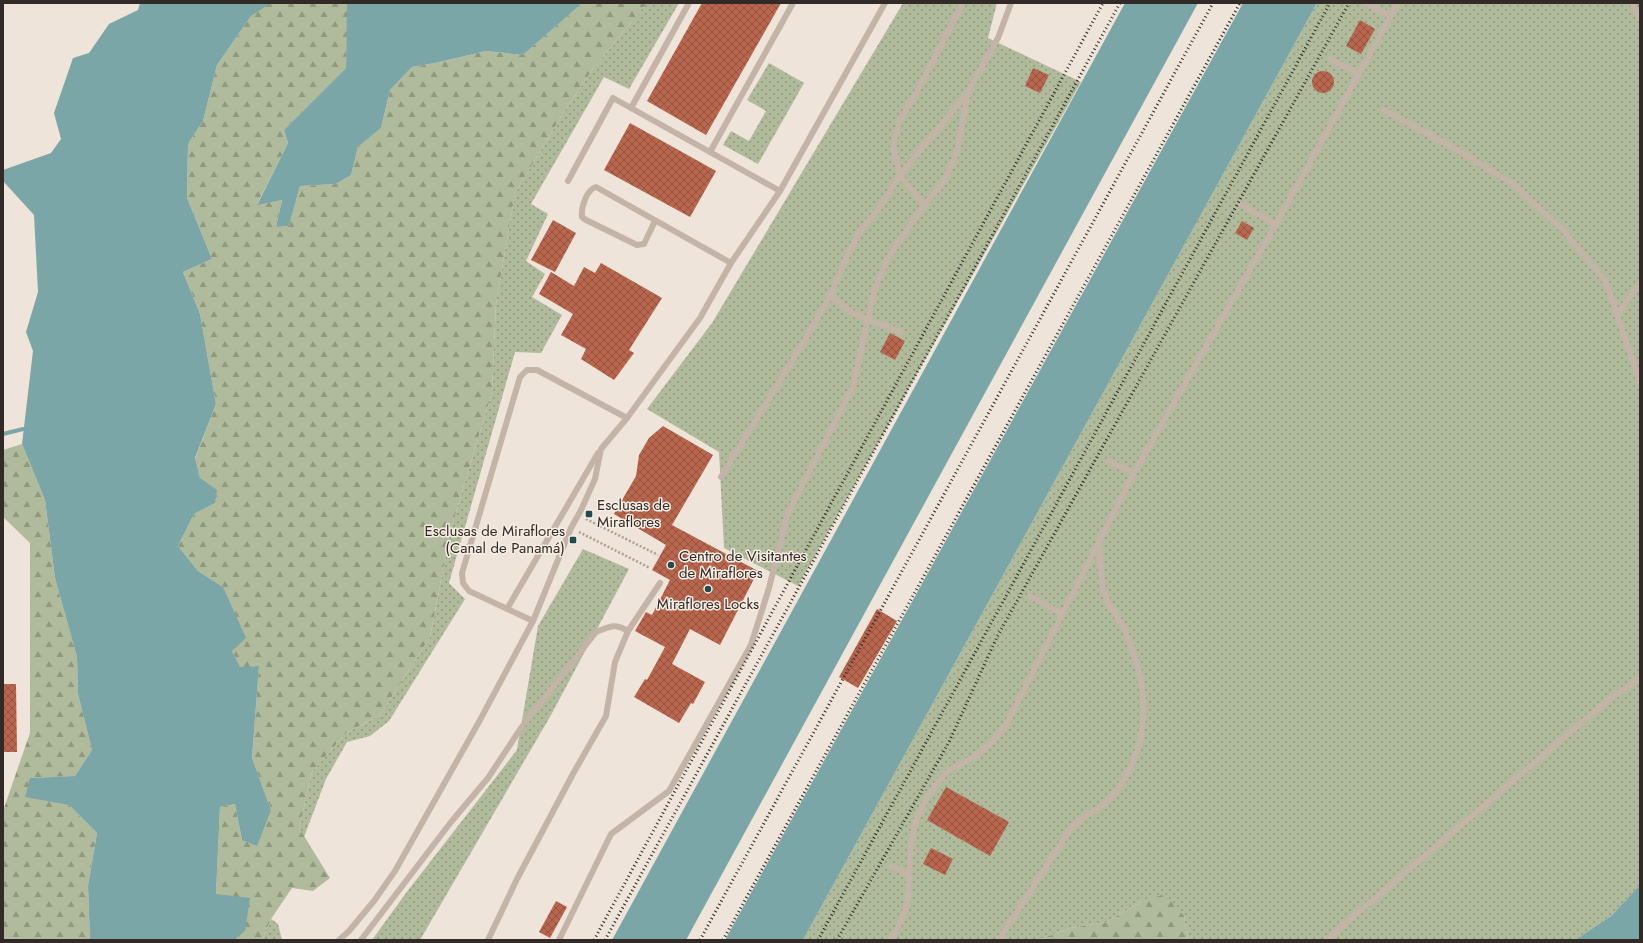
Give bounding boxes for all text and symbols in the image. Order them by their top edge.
place label: Esclusas de Miraflores [597,494,670,533]
marker: Esclusas de Miraflores [584,509,594,519]
place label: Esclusas de Miraflores (Canal de Panamá) [425,520,565,559]
marker: Esclusas de Miraflores (Canal de Panamá) [568,535,578,545]
place label: Centro de Visitantes de Miraflores [679,545,807,584]
marker: Centro de Visitantes de Miraflores [666,560,676,570]
marker: Miraflores Locks [703,584,713,594]
place label: Miraflores Locks [657,593,759,615]

